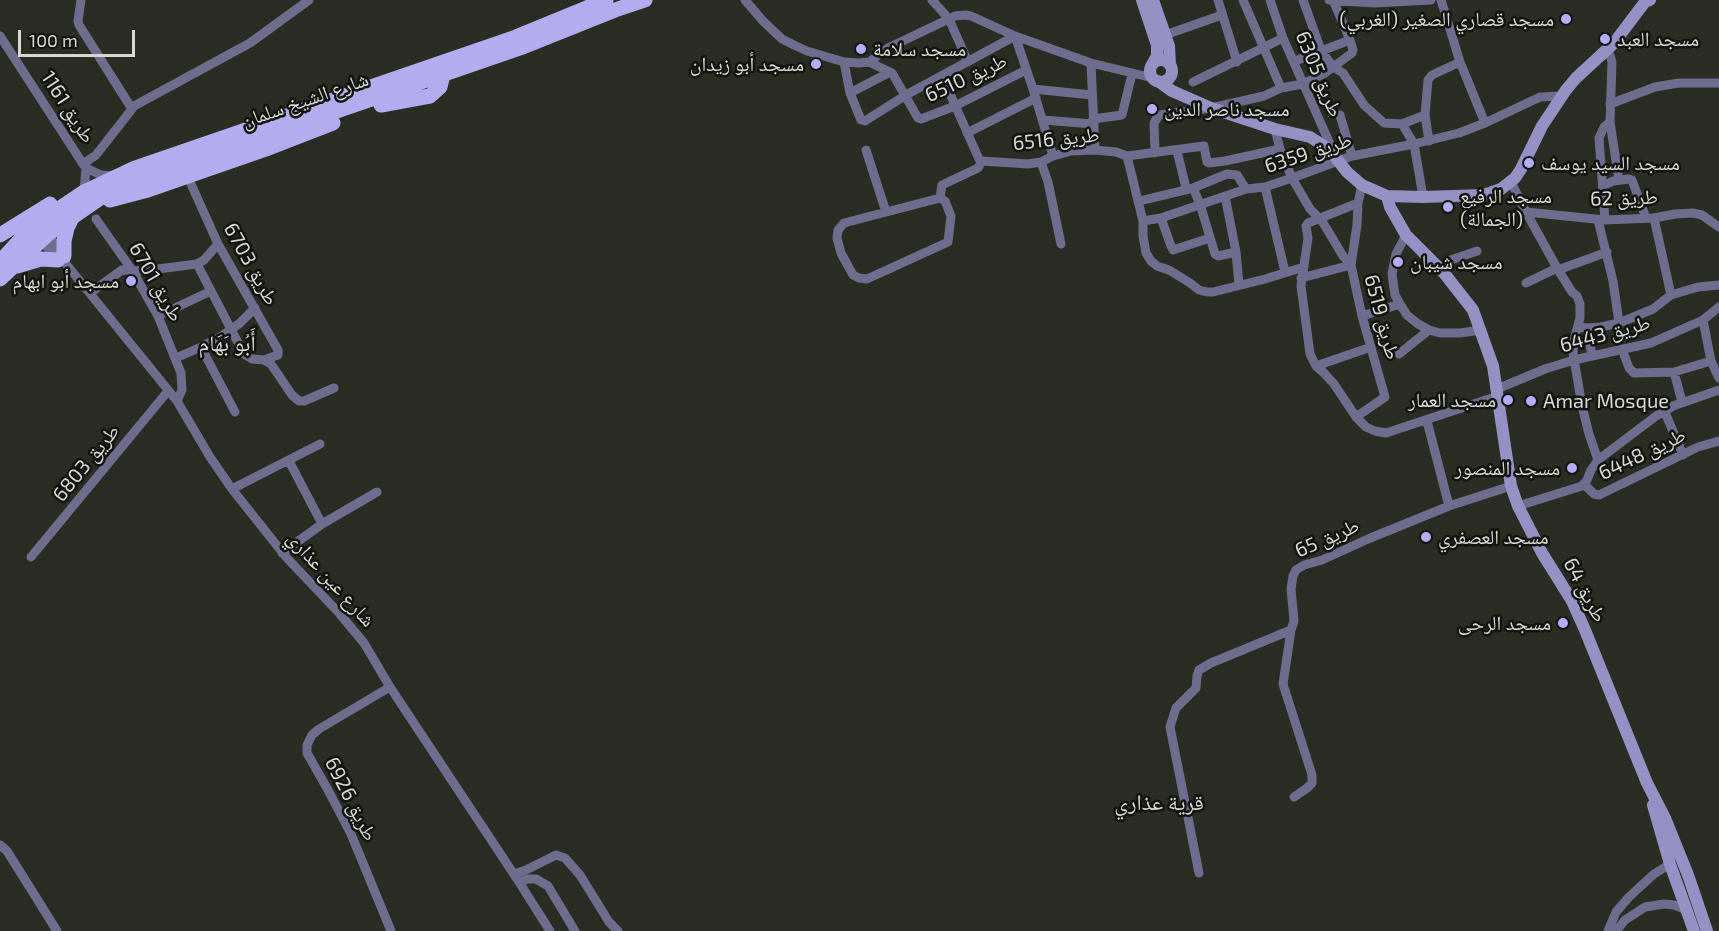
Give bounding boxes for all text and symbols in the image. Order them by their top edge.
place label: مسجد قصاري الصغير (الغربي) [1339,7,1554,31]
marker: مسجد قصاري الصغير (الغربي) [1559,12,1573,26]
scale bar [21,18,138,56]
place label: مسجد العبد [1617,27,1699,51]
street label: طريق 6305 [1290,28,1348,120]
text: 100 m [29,29,78,51]
marker: مسجد العبد [1598,32,1612,46]
place label: مسجد سلامة [873,37,966,61]
marker: مسجد سلامة [854,42,868,56]
street label: طريق 6510 [921,49,1011,107]
place label: مسجد أبو زيدان [690,52,804,76]
marker: مسجد أبو زيدان [809,57,823,71]
street label: طريق 1161 [36,67,100,147]
street label: شارع الشيخ سلمان [238,67,372,133]
place label: مسجد ناصر الدين [1164,97,1289,121]
marker: مسجد ناصر الدين [1145,102,1159,116]
street label: طريق 6516 [1011,123,1101,155]
street label: طريق 6359 [1261,128,1355,178]
place label: مسجد السيد يوسف [1541,151,1680,175]
marker: مسجد السيد يوسف [1522,156,1536,170]
place label: مسجد الرفيع (الجمالة) [1460,184,1552,231]
street label: طريق 62 [1590,185,1658,211]
marker: مسجد الرفيع (الجمالة) [1441,200,1455,214]
street label: طريق 6703 [219,219,283,309]
street label: طريق 6701 [124,238,188,326]
place label: مسجد شيبان [1410,250,1503,274]
marker: مسجد شيبان [1391,255,1405,269]
place label: مسجد أبو ابهام [13,269,119,293]
street label: طريق 6519 [1359,272,1405,362]
marker: مسجد أبو ابهام [124,274,138,288]
street label: طريق 6443 [1557,310,1653,358]
district label: أَبُو بَهَام [198,331,256,357]
place label: مسجد العمار [1408,388,1496,412]
place label: Amar Mosque [1543,389,1669,413]
marker: مسجد العمار [1501,393,1515,407]
marker: Amar Mosque [1524,394,1538,408]
street label: طريق 6803 [48,420,124,506]
street label: طريق 6448 [1595,423,1689,485]
place label: مسجد المنصور [1455,456,1560,480]
marker: مسجد المنصور [1565,461,1579,475]
street label: طريق 65 [1291,513,1363,563]
place label: مسجد العصفري [1438,525,1549,549]
street label: شارع عين عذاري [282,526,380,632]
marker: مسجد العصفري [1419,530,1433,544]
street label: طريق 64 [1558,554,1612,626]
place label: مسجد الرحى [1458,611,1551,635]
marker: مسجد الرحى [1556,616,1570,630]
street label: طريق 6926 [320,753,382,845]
district label: قرية عذاري [1114,790,1204,816]

